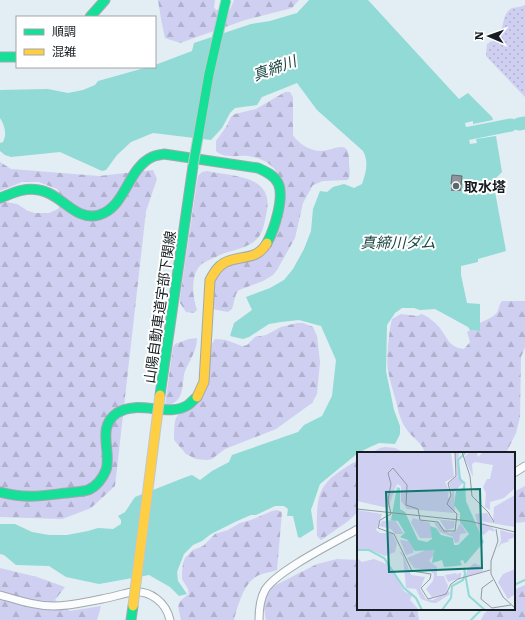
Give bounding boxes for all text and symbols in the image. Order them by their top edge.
legend [16,16,156,68]
north arrow [469,16,509,56]
text: 順調 [52,22,76,40]
text: N [470,31,486,41]
text: 混雑 [52,42,76,60]
water label: 真締川 [249,48,301,86]
place label: 取水塔 [464,176,506,196]
marker: 取水塔 [451,181,461,191]
street label: 山陽自動車道宇部下関線 [138,229,180,385]
water label: 真締川ダム [360,230,436,253]
inset map [357,452,515,610]

